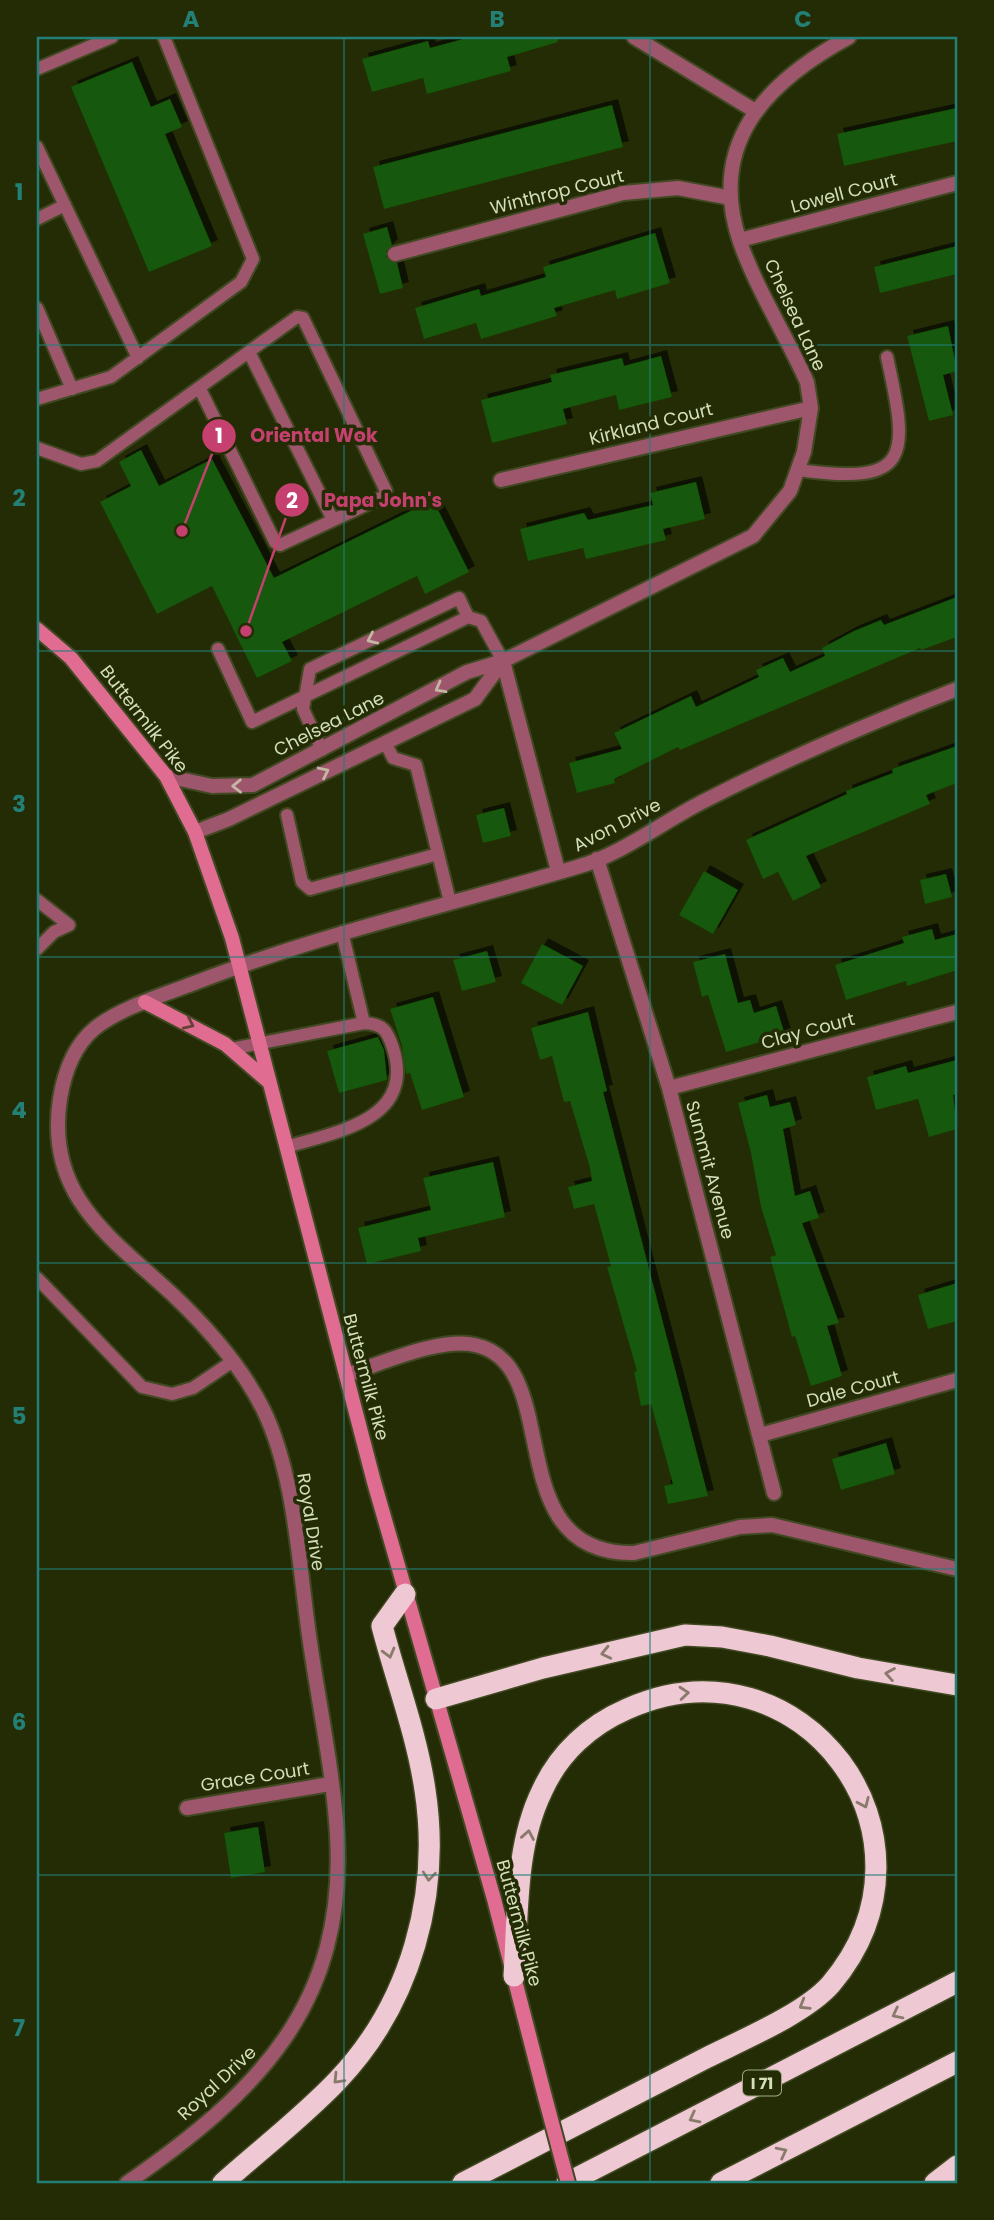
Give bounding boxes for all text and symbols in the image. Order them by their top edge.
text: A [183,3,200,35]
text: B [489,3,505,35]
text: C [794,3,812,35]
street label: Winthrop Court [487,163,626,220]
street label: Lowell Court [788,166,900,219]
text: 1 [15,176,23,208]
street label: Chelsea Lane [759,255,832,375]
street label: Kirkland Court [586,396,715,451]
callout: Oriental Wok [202,416,392,456]
text: 1 [215,421,223,450]
text: Oriental Wok [250,422,378,449]
callout: Papa John's [275,480,456,520]
text: 2 [12,482,26,514]
text: 2 [286,486,298,515]
text: Papa John's [324,487,442,514]
one-way arrow [367,631,379,645]
street label: Buttermilk Pike [94,660,194,778]
one-way arrow [435,680,448,693]
street label: Chelsea Lane [269,685,388,762]
one-way arrow [317,767,329,781]
one-way arrow [231,778,242,793]
text: 3 [12,788,26,820]
street label: Avon Drive [569,792,665,857]
street label: Clay Court [758,1006,857,1055]
one-way arrow [182,1015,195,1029]
text: 4 [11,1094,27,1126]
street label: Summit Avenue [680,1098,741,1242]
street label: Buttermilk Pike [338,1311,395,1443]
street label: Dale Court [804,1364,902,1413]
text: 5 [12,1400,26,1432]
street label: Royal Drive [291,1471,332,1573]
one-way arrow [601,1645,613,1659]
one-way arrow [381,1647,395,1659]
one-way arrow [884,1667,896,1682]
one-way arrow [679,1686,690,1701]
text: 6 [12,1706,26,1738]
street label: Grace Court [199,1756,311,1797]
one-way arrow [856,1796,870,1808]
one-way arrow [520,1829,535,1841]
street label: Buttermilk Pike [491,1857,548,1989]
one-way arrow [421,1870,436,1882]
one-way arrow [799,1997,811,2010]
one-way arrow [891,2005,904,2019]
text: 7 [13,2012,25,2044]
street label: Royal Drive [172,2040,261,2126]
road number: I 71 [743,2070,781,2096]
one-way arrow [333,2071,346,2084]
one-way arrow [689,2109,701,2123]
one-way arrow [775,2147,787,2161]

